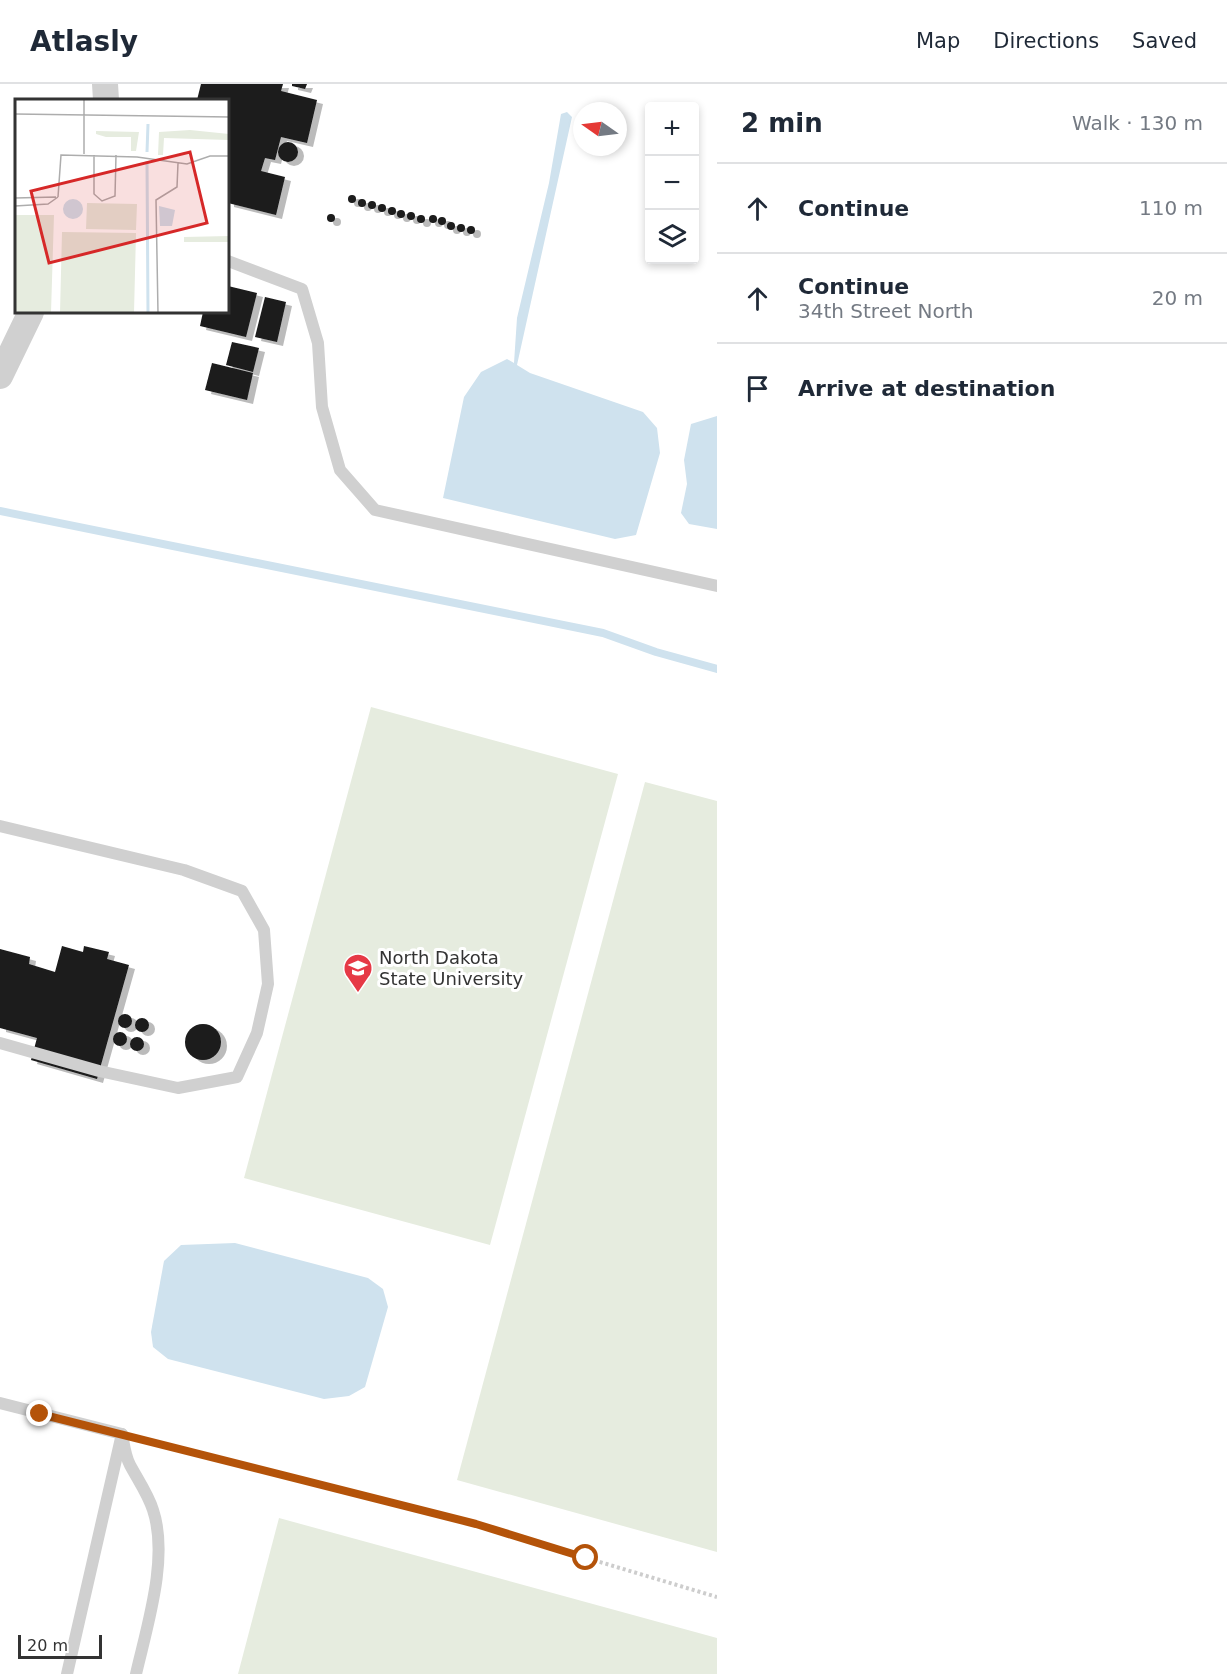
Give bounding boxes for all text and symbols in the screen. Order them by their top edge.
text: Atlasly [30,25,138,58]
text: Map [916,29,960,53]
text: Directions [993,29,1099,53]
text: Saved [1132,29,1197,53]
inset map [15,99,230,314]
north arrow [573,102,627,156]
map controls [645,102,699,264]
button: + [645,102,699,156]
text: 2 min [741,108,823,138]
text: Walk · 130 m [1072,111,1203,135]
button: − [645,156,699,210]
icon: ahead [741,192,774,225]
text: Continue [798,196,909,221]
text: 110 m [1139,196,1203,220]
button: layers [645,210,699,264]
text: Continue [798,274,909,299]
icon: ahead [741,282,774,315]
text: 20 m [1152,286,1203,310]
text: 34th Street North [798,299,973,323]
icon: arrive [741,372,774,405]
text: Arrive at destination [798,376,1055,401]
place label: North Dakota State University [379,947,524,989]
school or university icon: North Dakota State University [342,952,374,994]
route end [26,1400,52,1426]
route start [572,1544,598,1570]
scale bar [18,1632,102,1660]
text: 20 m [27,1636,68,1655]

